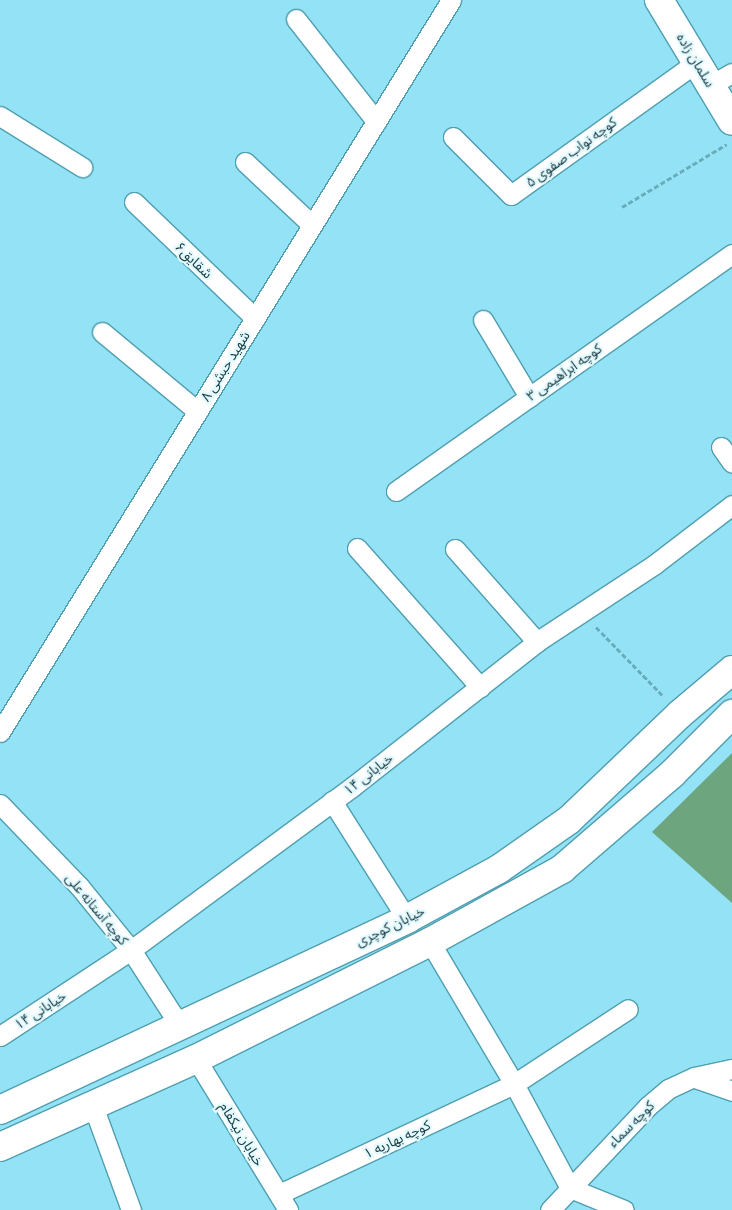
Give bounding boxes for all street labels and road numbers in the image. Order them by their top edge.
street label: سلمان زاده [673,30,719,90]
street label: کوچه نواب صفوی ۵ [522,113,620,191]
street label: شقایق۶ [172,238,216,282]
street label: شهید حبشی ۸ [197,328,253,404]
street label: کوچه ابراهیمی ۳ [523,340,605,404]
street label: خیابانی ۱۴ [340,749,396,799]
street label: کوچه آستانه علی [62,870,132,948]
street label: خیابان کوچری [353,902,427,950]
street label: خیابانی ۱۴ [11,987,69,1033]
street label: کوچه سماء [604,1097,658,1151]
street label: خیابان نیکفام [216,1099,268,1169]
street label: کوچه بهاریه ۱ [361,1116,433,1162]

